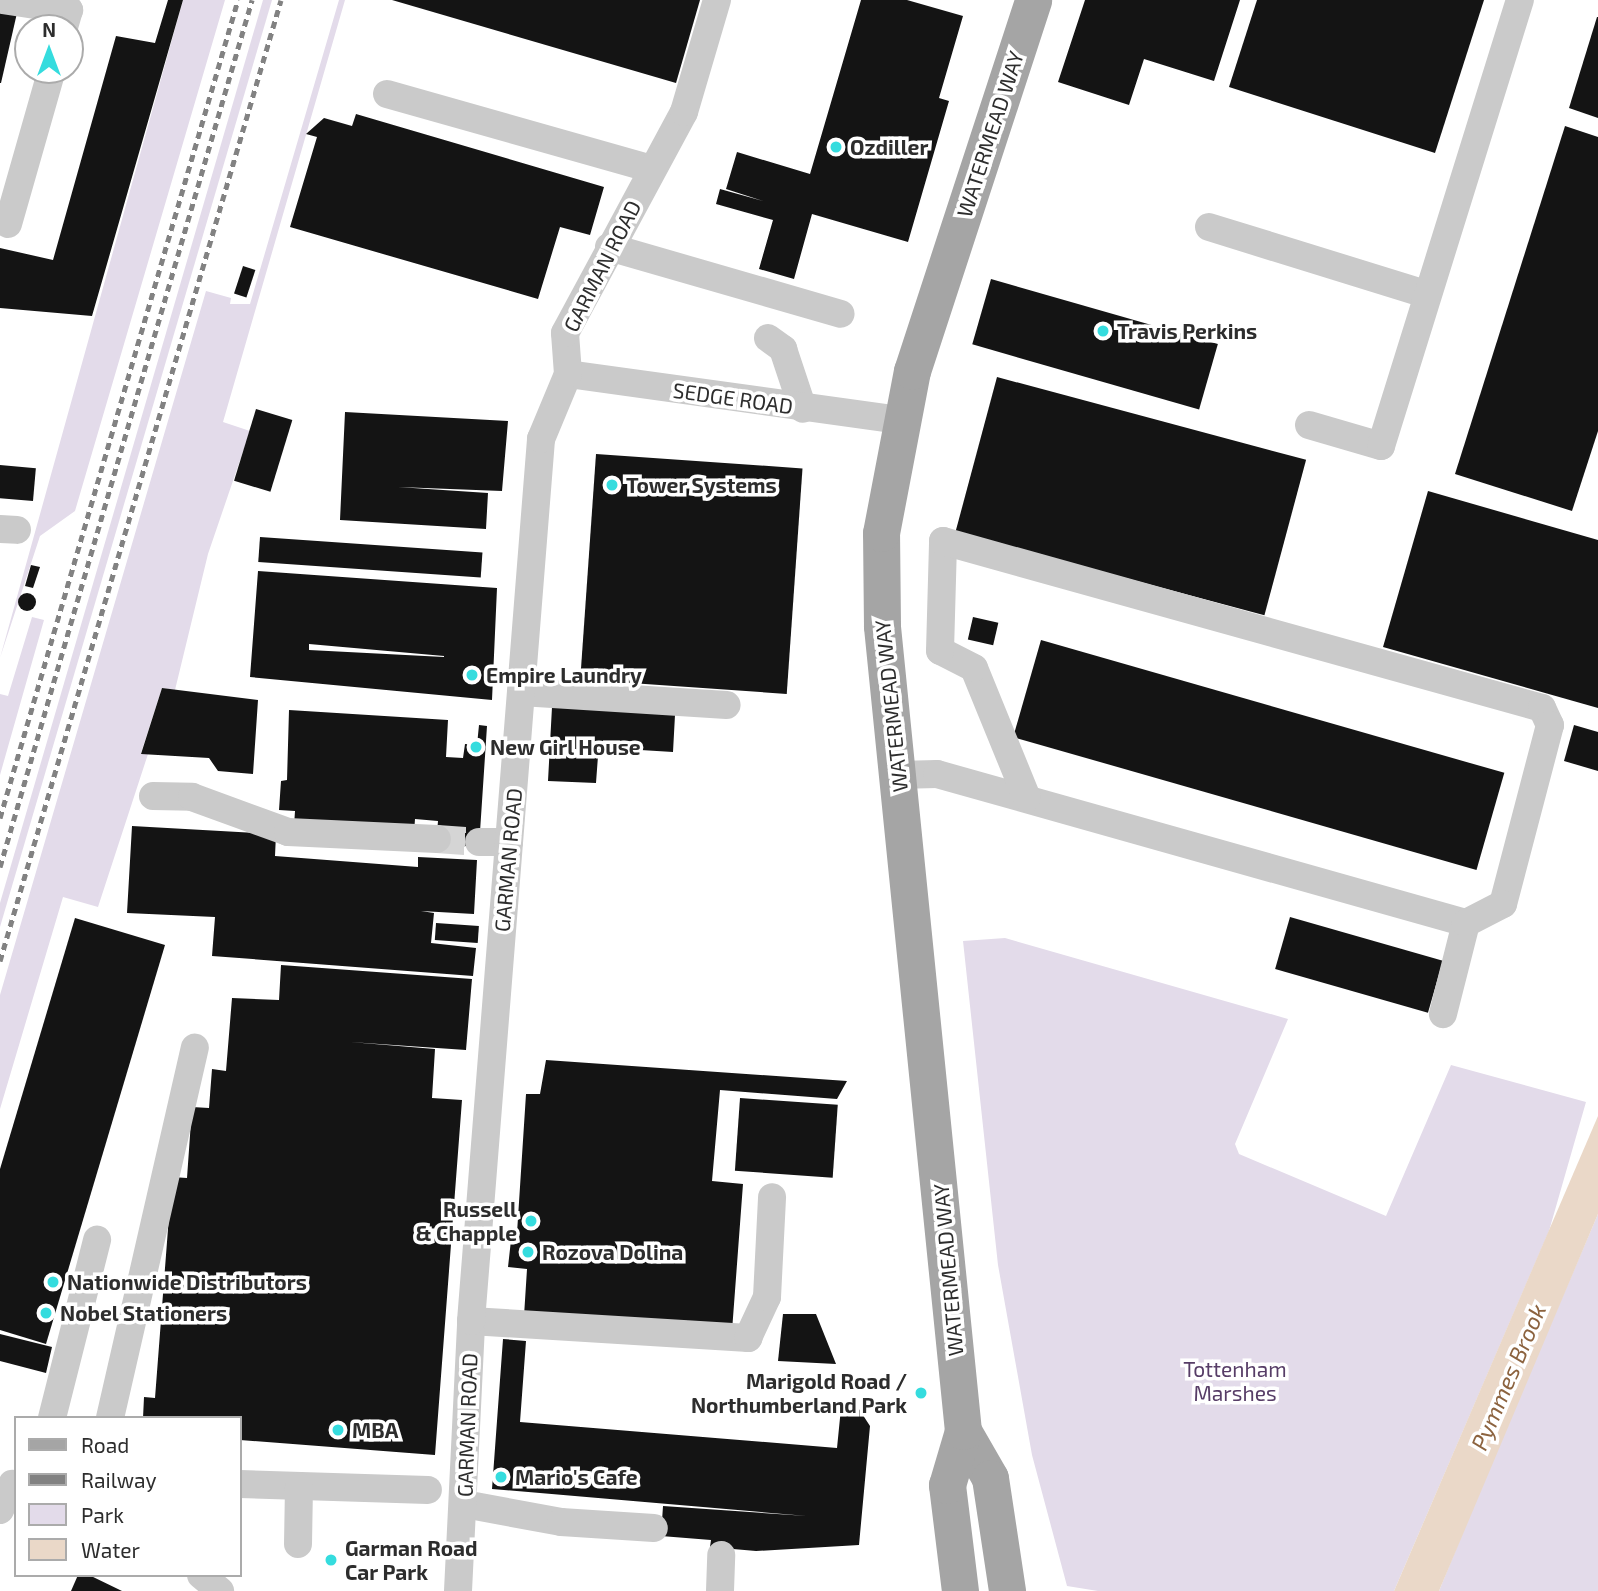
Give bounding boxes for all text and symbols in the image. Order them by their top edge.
north arrow [14,14,84,84]
text: N [42,18,56,41]
street label: WATERMEAD WAY [951,48,1029,220]
place label: Ozdiller [850,134,928,160]
marker: Ozdiller [828,139,844,155]
street label: GARMAN ROAD [558,196,646,336]
place label: Travis Perkins [1117,318,1257,344]
marker: Travis Perkins [1095,323,1111,339]
street label: SEDGE ROAD [671,377,795,419]
place label: Tower Systems [626,472,777,498]
marker: Tower Systems [604,477,620,493]
street label: WATERMEAD WAY [869,618,913,794]
place label: Empire Laundry [486,662,642,688]
marker: Empire Laundry [464,667,480,683]
place label: New Girl House [490,734,641,760]
marker: New Girl House [468,739,484,755]
street label: GARMAN ROAD [489,787,527,933]
street label: WATERMEAD WAY [928,1183,968,1357]
place label: Russell & Chapple [416,1196,517,1246]
marker: Russell & Chapple [523,1213,539,1229]
place label: Rozova Dolina [542,1239,683,1265]
marker: Rozova Dolina [520,1244,536,1260]
place label: Nationwide Distributors [67,1269,307,1295]
marker: Nationwide Distributors [45,1274,61,1290]
place label: Nobel Stationers [60,1300,227,1326]
water label: Pymmes Brook [1465,1300,1551,1454]
marker: Nobel Stationers [38,1305,54,1321]
street label: GARMAN ROAD [452,1353,482,1497]
park label: Tottenham Marshes [1183,1356,1287,1406]
place label: Marigold Road / Northumberland Park [691,1368,907,1418]
marker: Marigold Road / Northumberland Park [913,1385,929,1401]
legend [14,1416,242,1577]
place label: MBA [352,1417,398,1443]
marker: MBA [330,1422,346,1438]
text: Road [81,1432,129,1457]
place label: Mario's Cafe [515,1464,638,1490]
text: Railway [81,1467,157,1492]
marker: Mario's Cafe [493,1469,509,1485]
text: Park [81,1502,124,1527]
place label: Garman Road Car Park [345,1535,478,1585]
text: Water [81,1537,140,1562]
marker: Garman Road Car Park [323,1552,339,1568]

